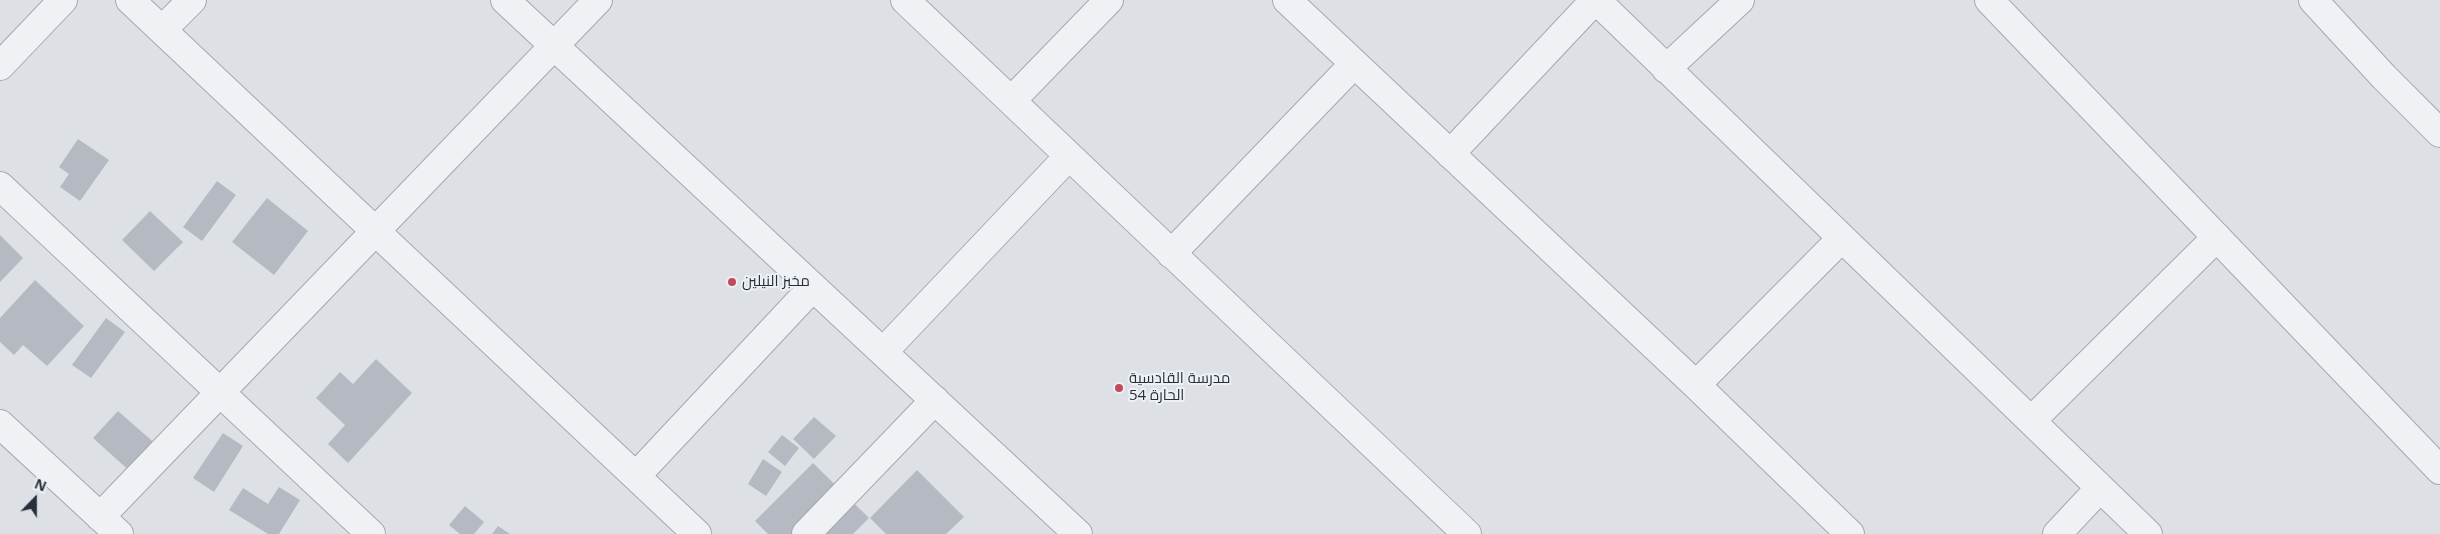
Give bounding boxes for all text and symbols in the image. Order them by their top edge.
place label: مخبز النيلين [742,273,810,291]
marker: مخبز النيلين [726,276,738,288]
place label: مدرسة القادسية الحارة 54 [1129,370,1230,405]
marker: مدرسة القادسية الحارة 54 [1113,382,1125,394]
north arrow [10,474,60,524]
text: N [32,474,50,496]

